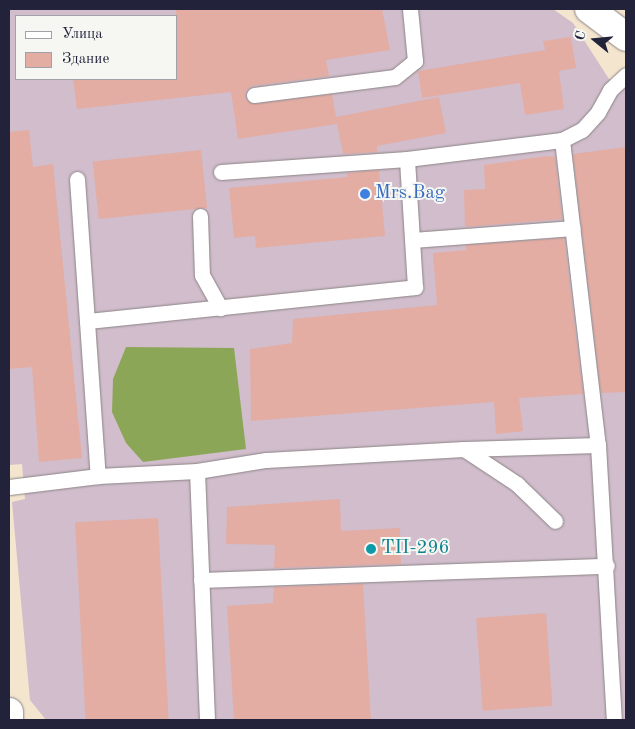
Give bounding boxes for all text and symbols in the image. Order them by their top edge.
legend [15,15,178,80]
north arrow [570,15,620,65]
text: Улица [62,27,103,42]
text: С [573,29,589,42]
text: Здание [62,52,109,67]
place label: Mrs.Bag [375,183,445,205]
marker: Mrs.Bag [359,188,371,200]
place label: ТП-296 [381,538,450,560]
marker: ТП-296 [365,543,377,555]

